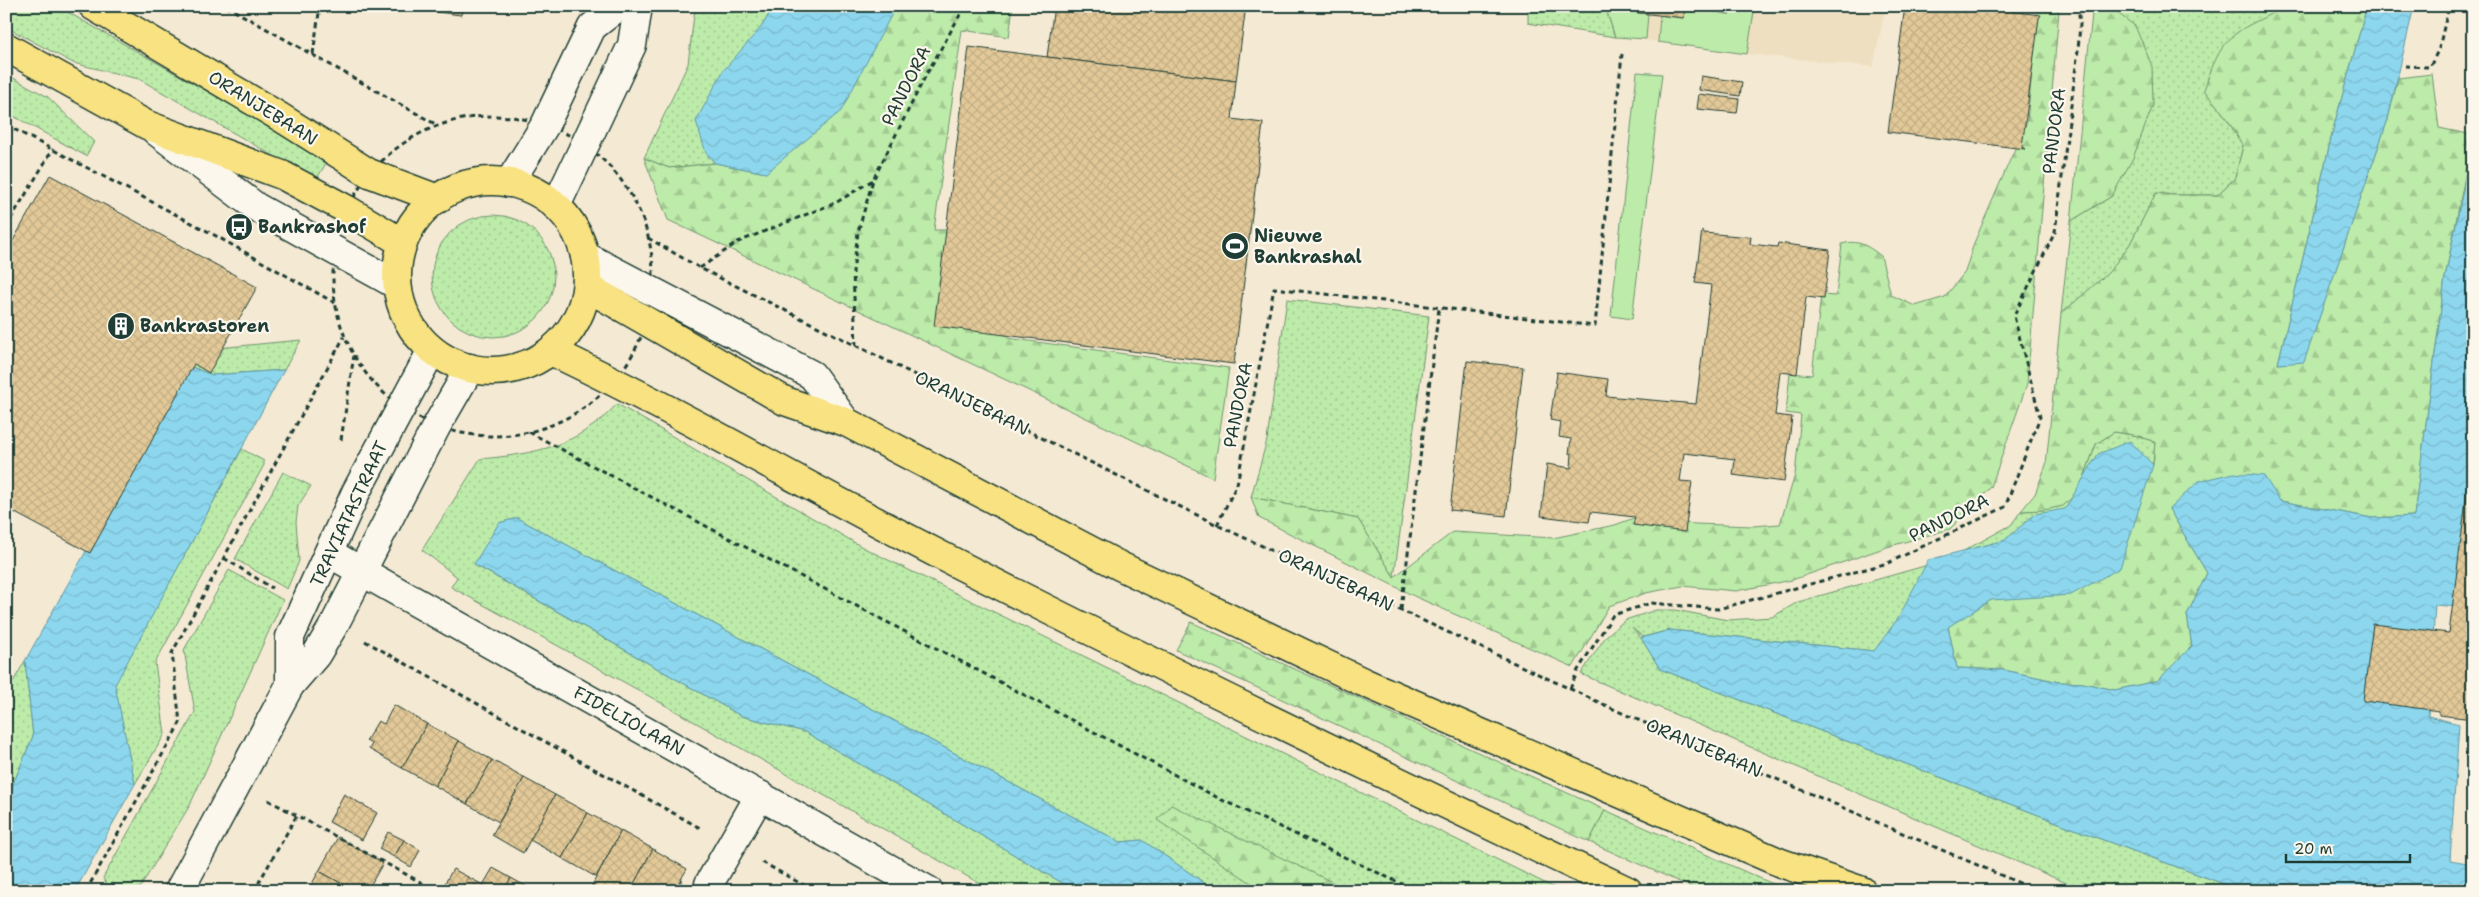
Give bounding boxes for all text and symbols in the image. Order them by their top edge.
street label: PANDORA [876,42,936,130]
street label: ORANJEBAAN [204,65,322,151]
street label: PANDORA [2037,87,2071,175]
bus stop icon: Bankrashof [224,212,254,242]
place label: Bankrashof [258,215,367,239]
place label: Nieuwe Bankrashal [1254,224,1362,269]
sports icon: Nieuwe Bankrashal [1220,231,1250,261]
building icon: Bankrastoren [106,311,136,341]
place label: Bankrastoren [140,314,269,338]
street label: PANDORA [1218,360,1258,450]
street label: ORANJEBAAN [911,365,1033,441]
street label: TRAVIATASTRAAT [305,437,393,591]
street label: PANDORA [1905,488,1993,548]
street label: ORANJEBAAN [1275,543,1397,617]
street label: FIDELIOLAAN [569,681,689,761]
street label: ORANJEBAAN [1642,713,1766,783]
scale bar [2286,832,2410,864]
text: 20 m [2294,839,2333,859]

